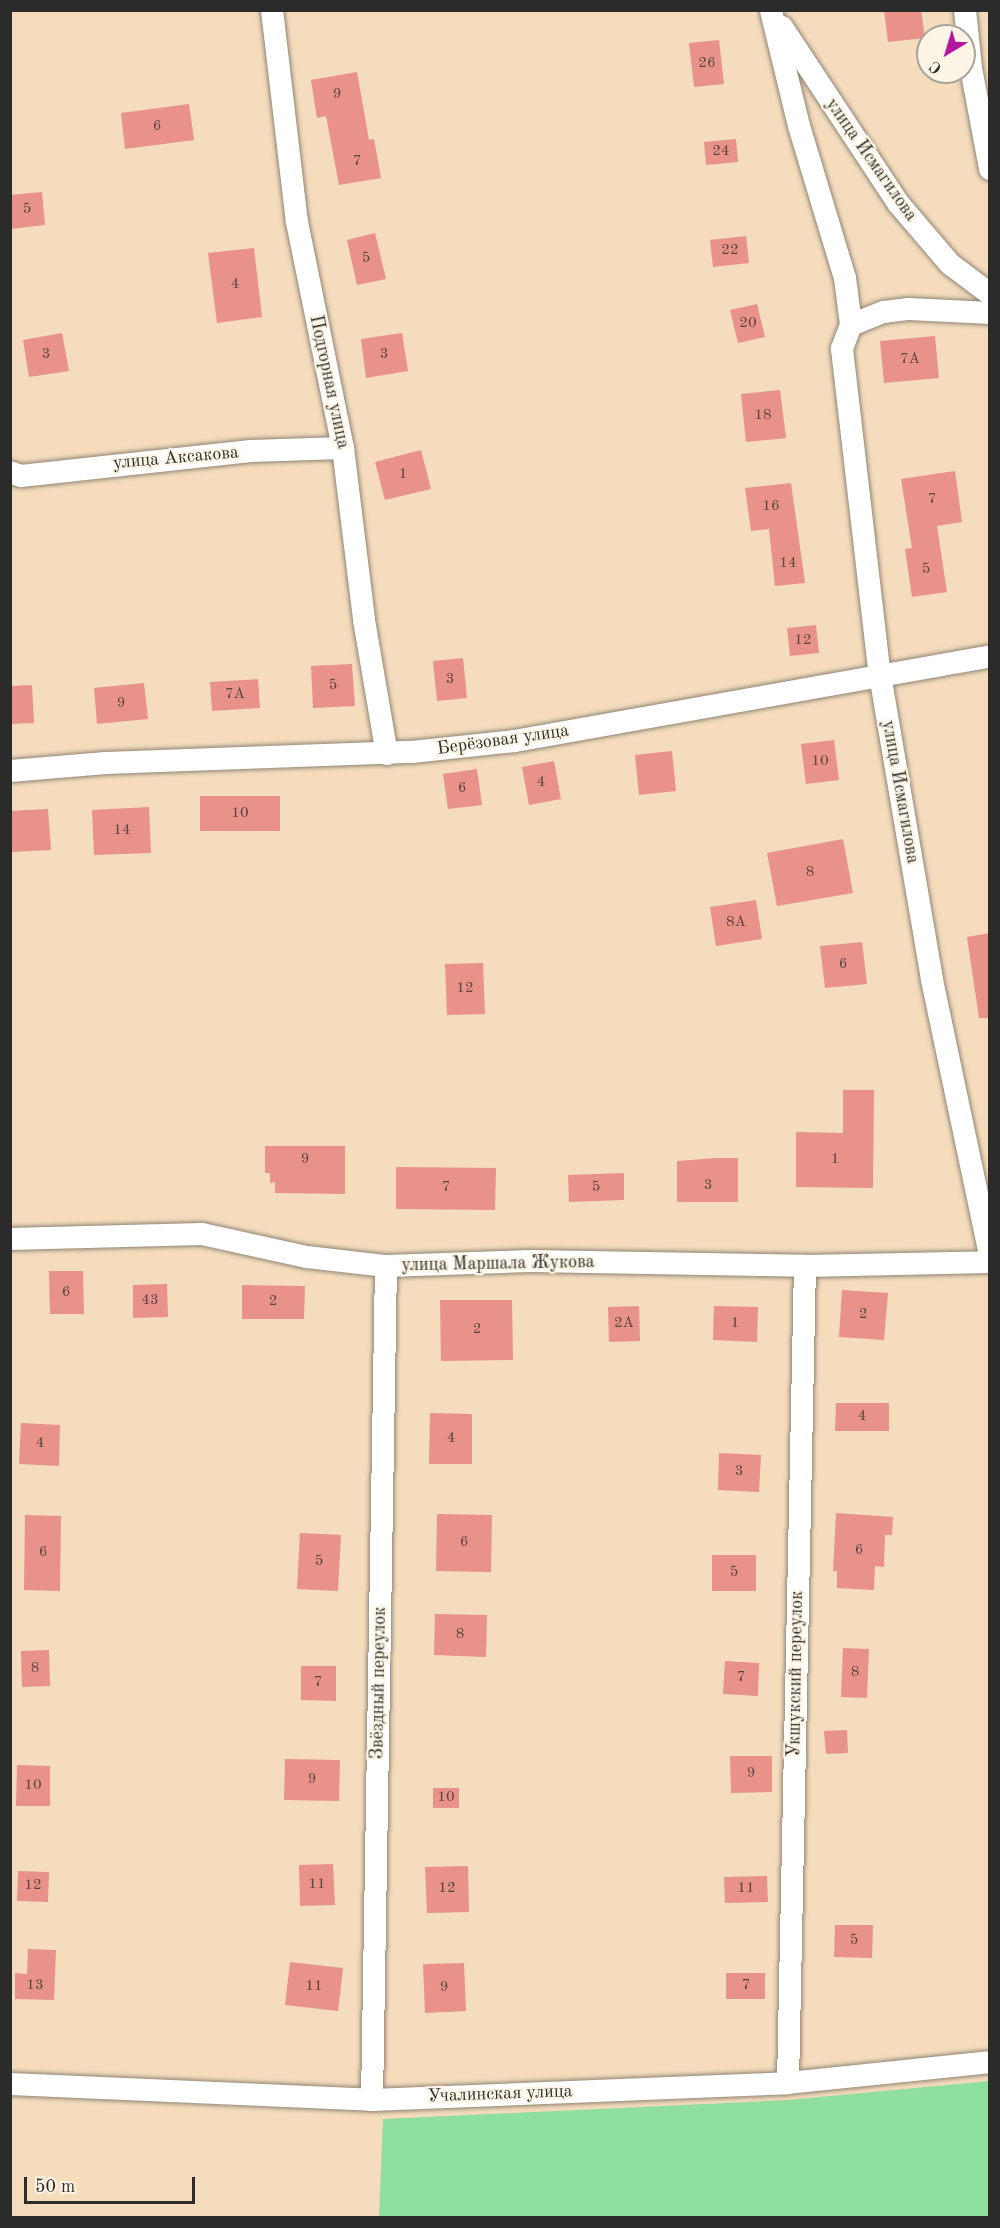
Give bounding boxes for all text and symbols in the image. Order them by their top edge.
north arrow [916,24,976,84]
house number: 26 [698,55,716,73]
text: С [927,57,945,76]
house number: 9 [333,86,341,104]
street label: улица Исмагилова [821,94,921,226]
house number: 6 [153,118,161,136]
house number: 24 [712,143,730,161]
house number: 7 [353,153,361,171]
house number: 5 [23,201,31,219]
house number: 22 [721,242,739,260]
house number: 5 [362,250,370,268]
house number: 4 [231,276,239,294]
street label: Подгорная улица [304,313,354,451]
house number: 20 [739,315,757,333]
house number: 3 [42,346,50,364]
house number: 3 [380,346,388,364]
house number: 7А [900,351,920,369]
house number: 18 [754,407,772,425]
street label: улица Аксакова [112,442,240,474]
house number: 1 [399,466,407,484]
house number: 7 [928,491,936,509]
house number: 16 [762,498,780,516]
house number: 14 [779,555,797,573]
house number: 5 [922,561,930,579]
house number: 12 [794,632,812,650]
house number: 3 [446,671,454,689]
house number: 5 [329,677,337,695]
house number: 7А [225,686,245,704]
house number: 9 [117,695,125,713]
street label: улица Исмагилова [877,719,923,865]
street label: Берёзовая улица [435,720,571,760]
house number: 10 [811,753,829,771]
house number: 4 [537,774,545,792]
house number: 6 [458,780,466,798]
house number: 10 [231,805,249,823]
house number: 14 [113,822,131,840]
house number: 8 [806,864,814,882]
house number: 8А [726,914,746,932]
house number: 6 [839,956,847,974]
house number: 12 [456,980,474,998]
house number: 9 [301,1151,309,1169]
house number: 1 [831,1151,839,1169]
house number: 3 [704,1177,712,1195]
house number: 7 [442,1179,450,1197]
house number: 5 [592,1179,600,1197]
street label: улица Маршала Жукова [401,1252,595,1276]
house number: 6 [62,1284,70,1302]
house number: 43 [141,1292,159,1310]
house number: 2 [269,1293,277,1311]
house number: 2 [859,1306,867,1324]
house number: 2А [614,1315,634,1333]
house number: 1 [731,1315,739,1333]
house number: 2 [473,1321,481,1339]
house number: 4 [858,1408,866,1426]
house number: 4 [447,1430,455,1448]
house number: 4 [36,1435,44,1453]
house number: 3 [735,1463,743,1481]
house number: 6 [460,1534,468,1552]
house number: 6 [855,1542,863,1560]
house number: 6 [39,1544,47,1562]
house number: 5 [315,1553,323,1571]
house number: 5 [730,1564,738,1582]
street label: Укшукский переулок [784,1591,808,1757]
street label: Звёздный переулок [367,1607,391,1759]
house number: 8 [456,1626,464,1644]
house number: 8 [31,1660,39,1678]
house number: 8 [851,1664,859,1682]
house number: 7 [737,1669,745,1687]
house number: 7 [314,1674,322,1692]
house number: 9 [747,1765,755,1783]
house number: 9 [308,1771,316,1789]
house number: 10 [24,1777,42,1795]
house number: 10 [437,1789,455,1807]
house number: 11 [308,1876,326,1894]
house number: 12 [24,1877,42,1895]
house number: 12 [438,1880,456,1898]
house number: 11 [737,1880,755,1898]
house number: 5 [850,1932,858,1950]
house number: 13 [26,1977,44,1995]
house number: 7 [742,1977,750,1995]
house number: 11 [305,1978,323,1996]
house number: 9 [440,1979,448,1997]
street label: Учалинская улица [427,2081,573,2107]
scale bar [27,2165,198,2203]
text: 50 m [35,2178,75,2196]

